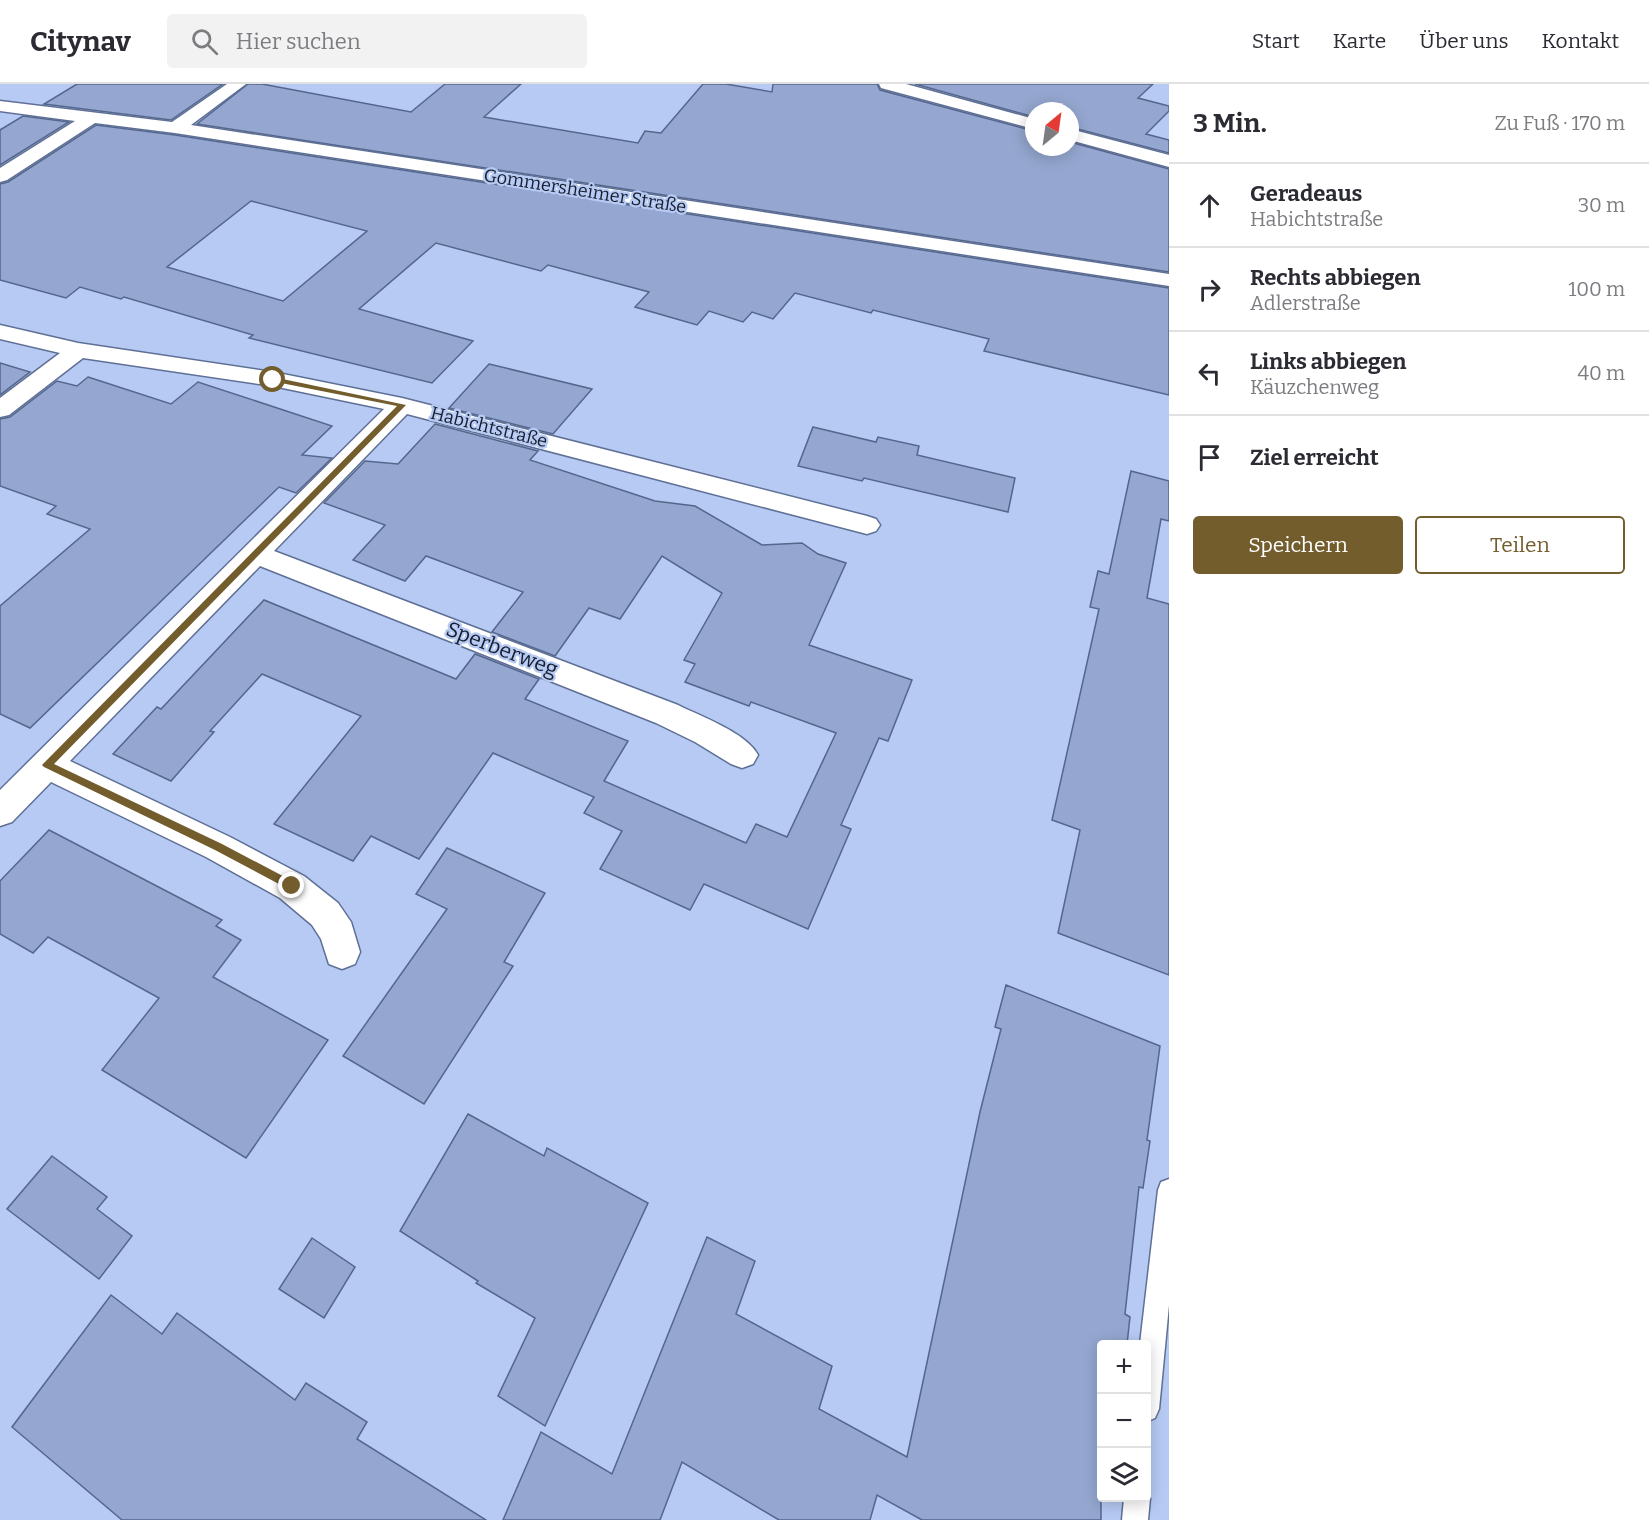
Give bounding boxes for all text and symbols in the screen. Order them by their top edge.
search box [167,14,587,68]
text: Citynav [30,25,131,58]
icon: search [188,25,221,58]
text: Hier suchen [236,28,361,55]
text: Start [1252,28,1300,54]
text: Karte [1333,28,1386,54]
text: Über uns [1419,28,1509,54]
text: Kontakt [1542,28,1619,54]
north arrow [1025,102,1079,156]
text: 3 Min. [1193,108,1267,139]
text: Zu Fuß · 170 m [1495,111,1625,135]
street label: Gommersheimer Straße [482,164,688,218]
text: Geradeaus [1250,180,1362,207]
icon: ahead [1193,189,1226,222]
text: 30 m [1578,193,1625,217]
text: Habichtstraße [1250,207,1383,231]
text: Rechts abbiegen [1250,264,1421,291]
icon: right [1193,273,1226,306]
text: 100 m [1568,277,1625,301]
text: Adlerstraße [1250,291,1361,315]
text: Links abbiegen [1250,348,1407,375]
icon: left [1193,357,1226,390]
text: 40 m [1577,361,1625,385]
route start [259,366,285,392]
text: Käuzchenweg [1250,375,1379,399]
street label: Habichtstraße [428,402,550,452]
icon: arrive [1193,441,1226,474]
text: Ziel erreicht [1250,444,1379,471]
button: Speichern [1193,516,1403,574]
button: Teilen [1415,516,1625,574]
street label: Sperberweg [442,616,562,682]
route end [278,872,304,898]
map controls [1097,1340,1151,1502]
button: + [1097,1340,1151,1394]
button: − [1097,1394,1151,1448]
button: layers [1097,1448,1151,1502]

